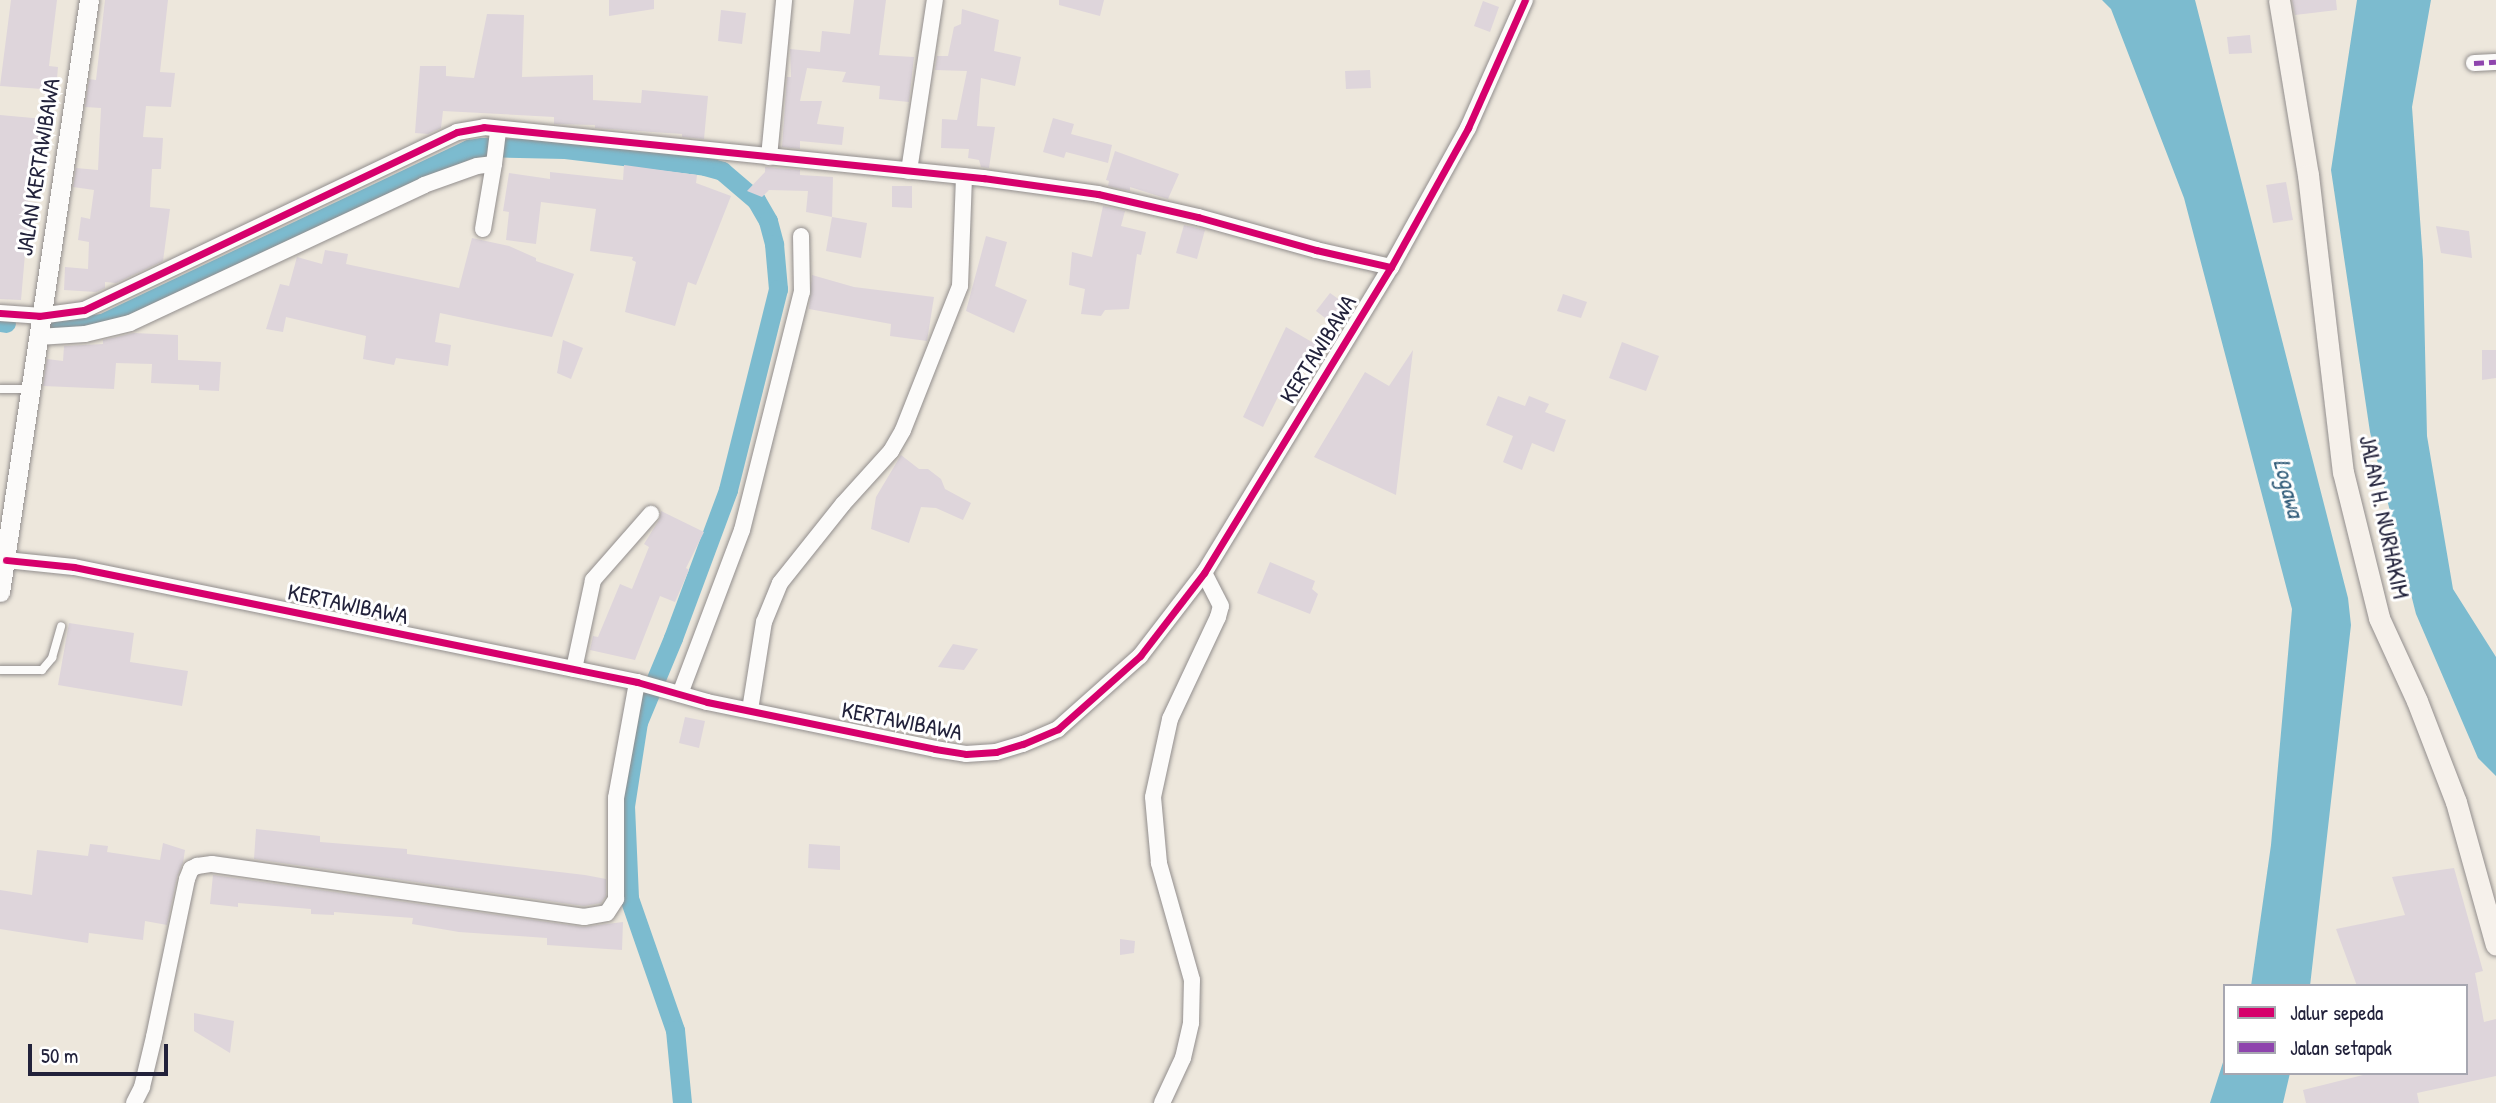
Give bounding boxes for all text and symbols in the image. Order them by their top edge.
street label: JALAN KERTAWIBAWA [10,76,66,258]
street label: KERTAWIBAWA [1274,290,1362,408]
street label: JALAN H. NURHAKIM [2353,433,2415,601]
water label: Logawa [2267,456,2311,520]
street label: KERTAWIBAWA [285,578,411,630]
street label: KERTAWIBAWA [839,696,965,746]
legend [2223,984,2468,1075]
text: Jalur sepeda [2290,998,2383,1027]
scale bar [32,1030,172,1074]
text: Jalan setapak [2290,1033,2392,1062]
text: 50 m [41,1041,78,1070]

